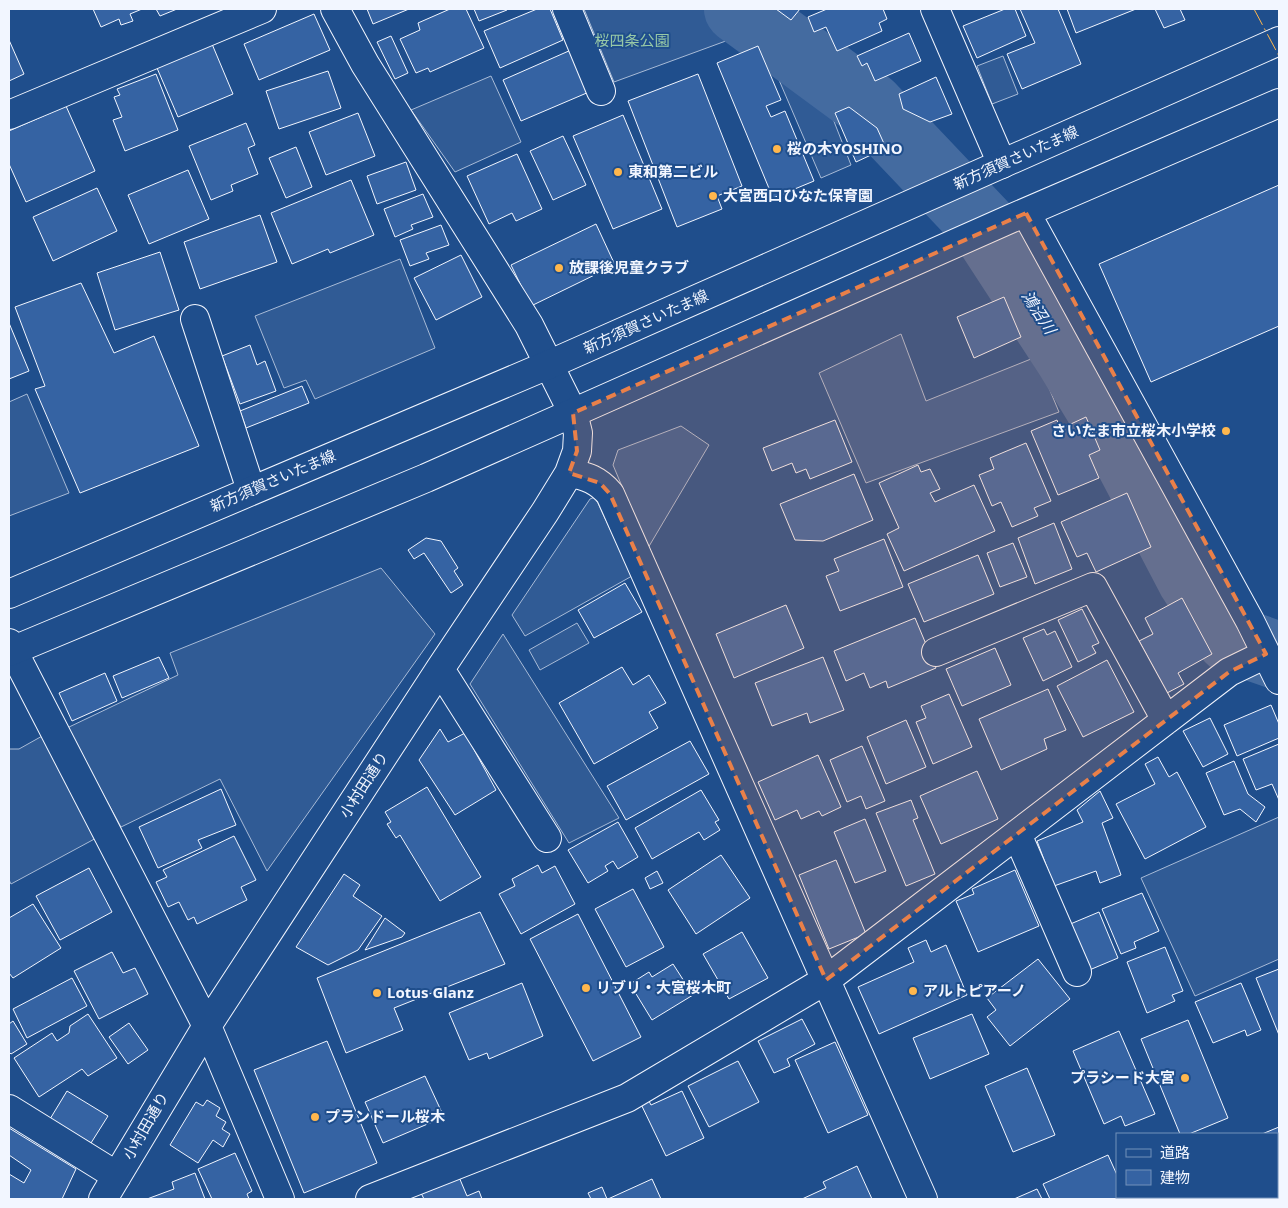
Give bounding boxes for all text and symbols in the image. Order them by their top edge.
park label: 桜四条公園 [594,30,670,50]
street label: 新方須賀さいたま線 [950,121,1081,194]
place label: 桜の木YOSHINO [787,138,903,158]
marker: 桜の木YOSHINO [771,143,783,155]
place label: 東和第二ビル [628,161,718,181]
marker: 東和第二ビル [612,166,624,178]
place label: 大宮西口ひなた保育園 [723,185,873,205]
marker: 大宮西口ひなた保育園 [707,190,719,202]
place label: 放課後児童クラブ [569,257,689,277]
marker: 放課後児童クラブ [553,262,565,274]
street label: 新方須賀さいたま線 [580,285,711,358]
water label: 鴻沼川 [1017,286,1062,340]
place label: さいたま市立桜木小学校 [1051,420,1216,440]
marker: さいたま市立桜木小学校 [1220,425,1232,437]
street label: 新方須賀さいたま線 [207,445,338,516]
street label: 小村田通り [334,748,392,821]
place label: リブリ・大宮桜木町 [596,977,731,997]
place label: アルトピアーノ [923,980,1026,1000]
place label: Lotus Glanz [387,982,474,1002]
marker: リブリ・大宮桜木町 [580,982,592,994]
marker: アルトピアーノ [907,985,919,997]
marker: Lotus Glanz [371,987,383,999]
place label: プラシード大宮 [1070,1067,1175,1087]
marker: プラシード大宮 [1179,1072,1191,1084]
street label: 小村田通り [118,1088,173,1163]
place label: プランドール桜木 [325,1106,445,1126]
marker: プランドール桜木 [309,1111,321,1123]
legend [1116,1133,1278,1198]
text: 道路 [1160,1142,1190,1162]
text: 建物 [1160,1167,1190,1187]

